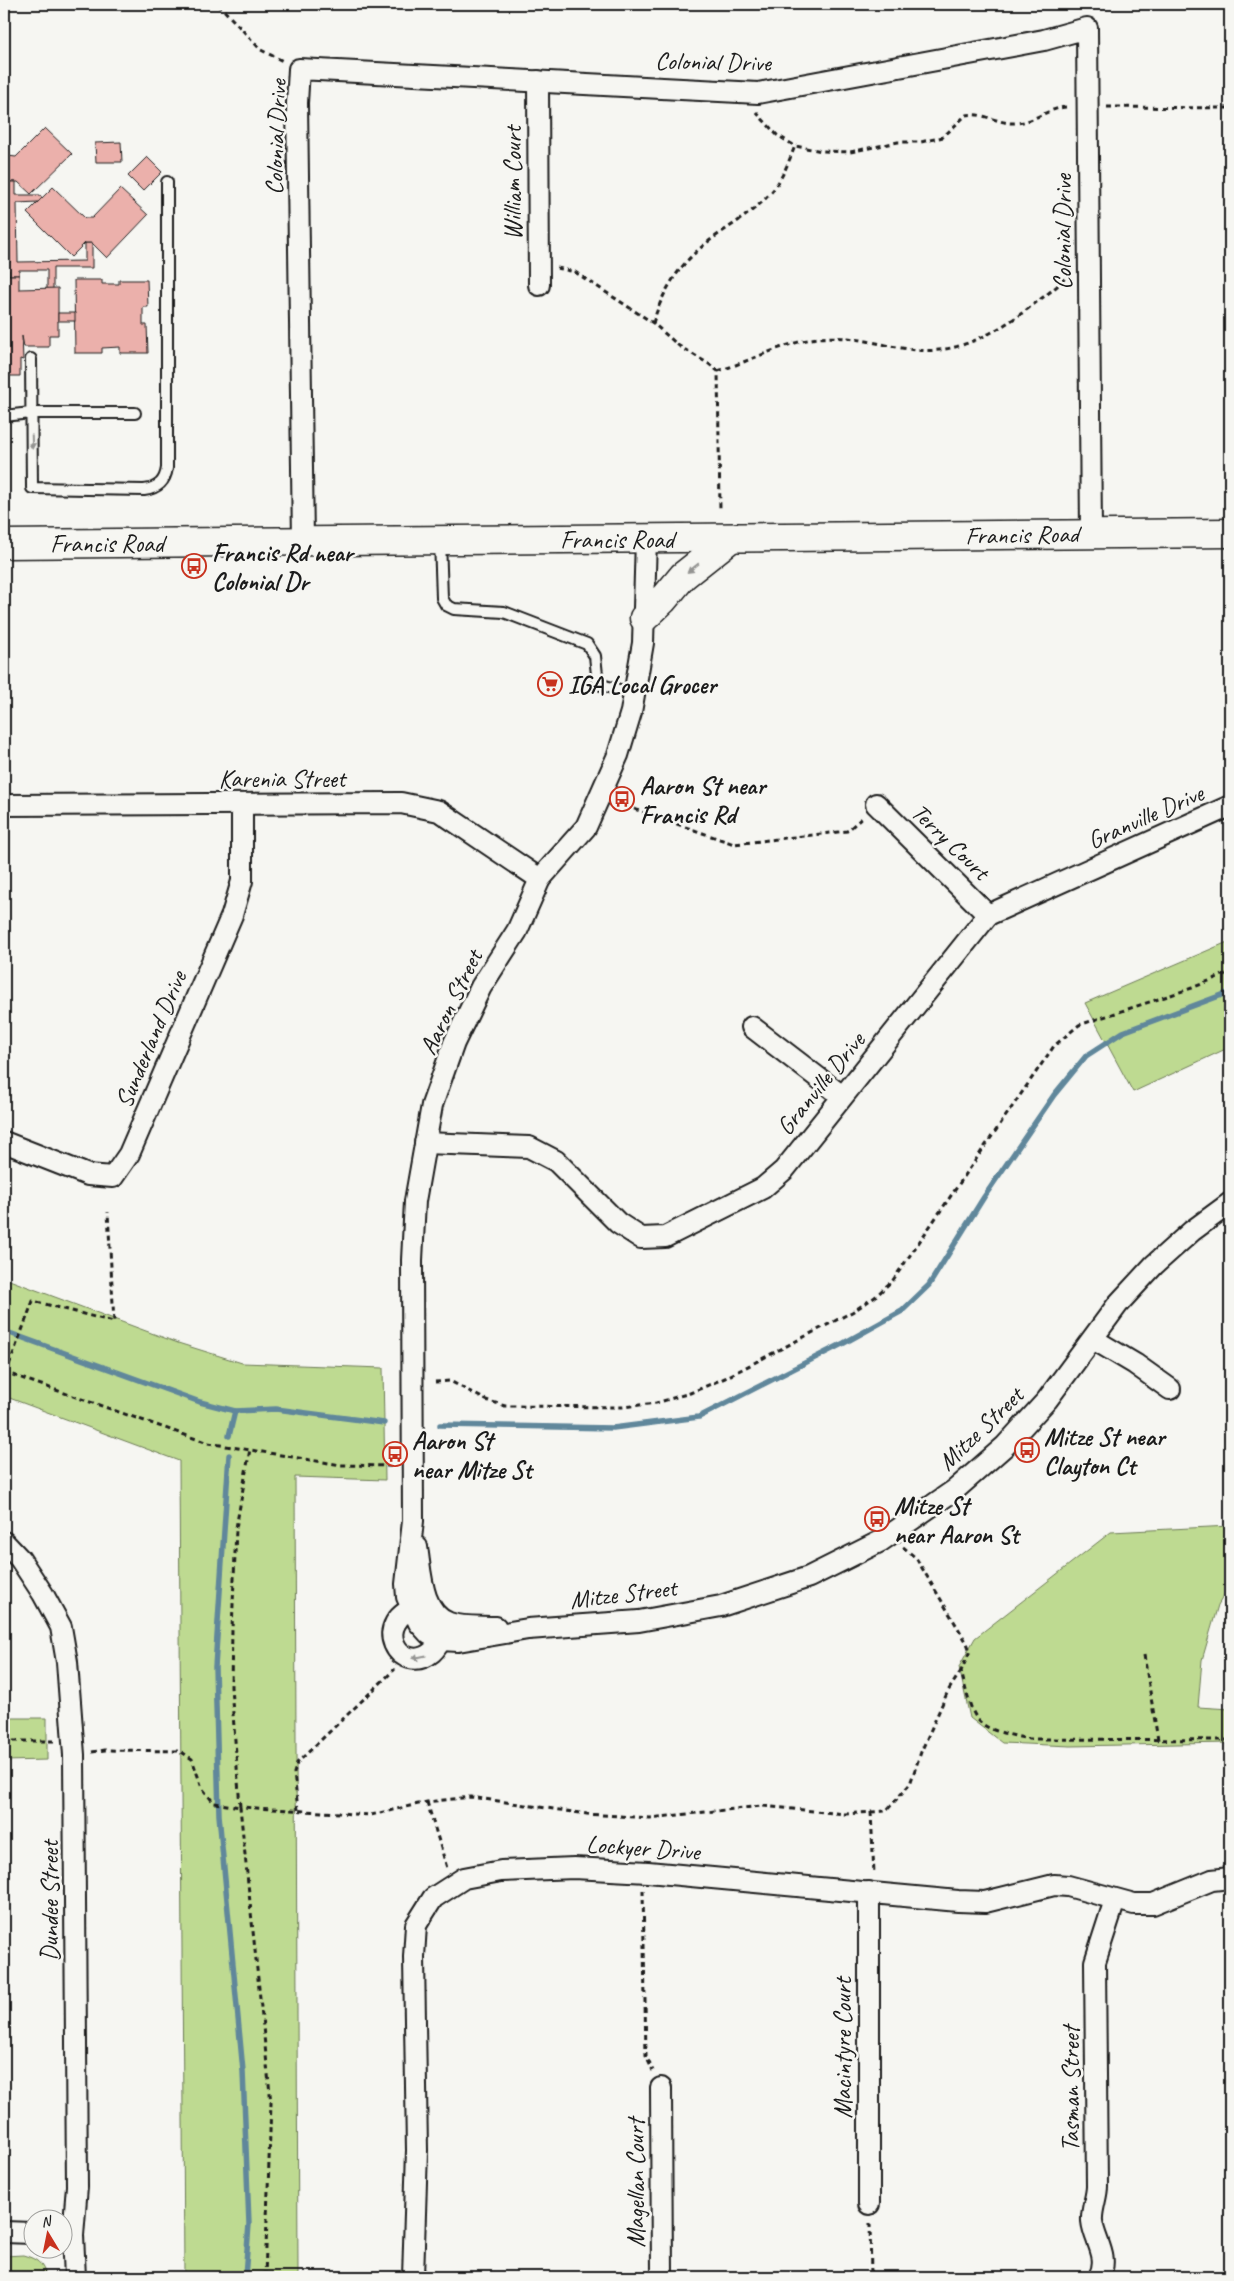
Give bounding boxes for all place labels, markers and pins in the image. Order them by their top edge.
place label: Francis Rd near Colonial Dr [212,537,356,598]
bus stop icon: Francis Rd near Colonial Dr [181,553,207,579]
place label: IGA Local Grocer [568,669,719,701]
supermarket icon: IGA Local Grocer [537,671,563,697]
place label: Aaron St near Francis Rd [640,770,768,831]
bus stop icon: Aaron St near Francis Rd [609,786,635,812]
place label: Mitze St near Clayton Ct [1044,1421,1168,1482]
place label: Aaron St near Mitze St [412,1425,534,1486]
bus stop icon: Mitze St near Clayton Ct [1014,1437,1040,1463]
bus stop icon: Aaron St near Mitze St [382,1441,408,1467]
place label: Mitze St near Aaron St [894,1490,1021,1551]
bus stop icon: Mitze St near Aaron St [864,1506,890,1532]

